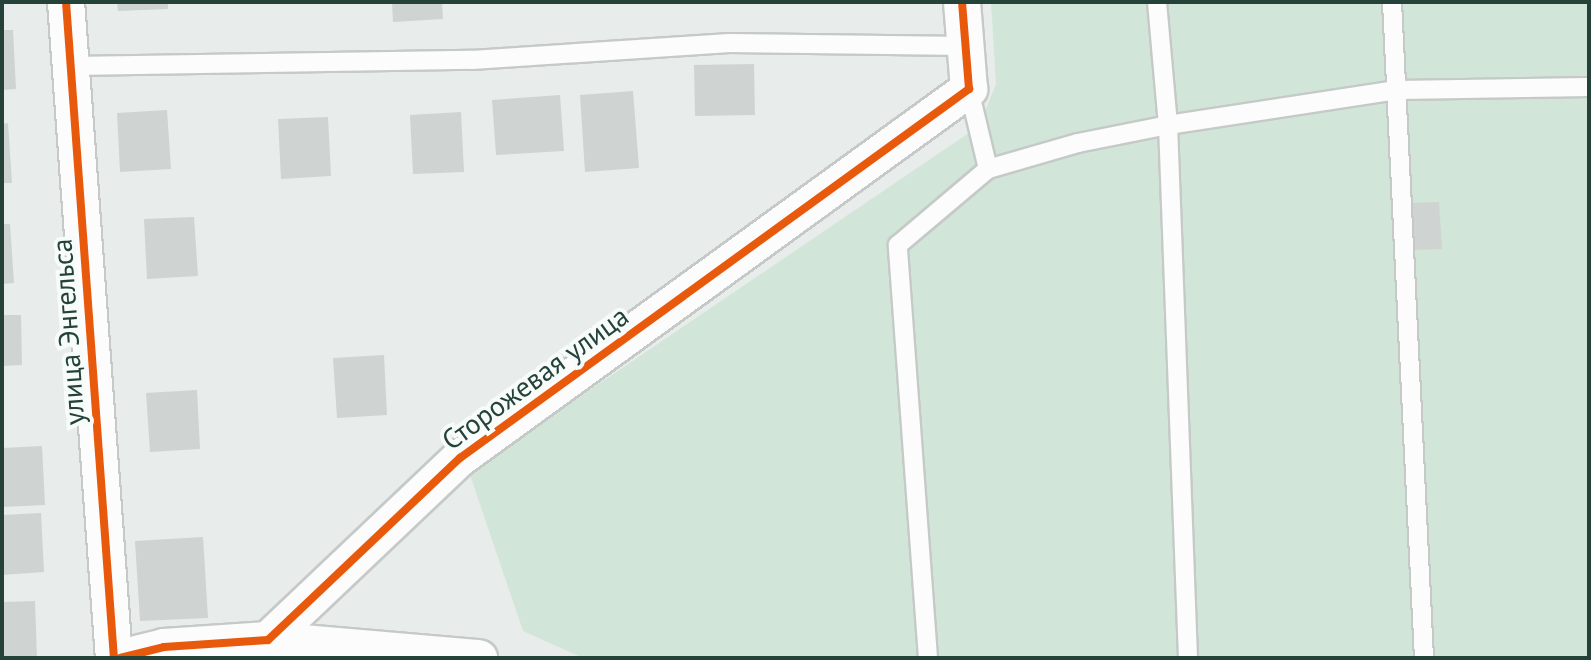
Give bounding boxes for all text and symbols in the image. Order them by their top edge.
street label: улица Энгельса [45,238,91,426]
street label: Сторожевая улица [435,299,635,457]

